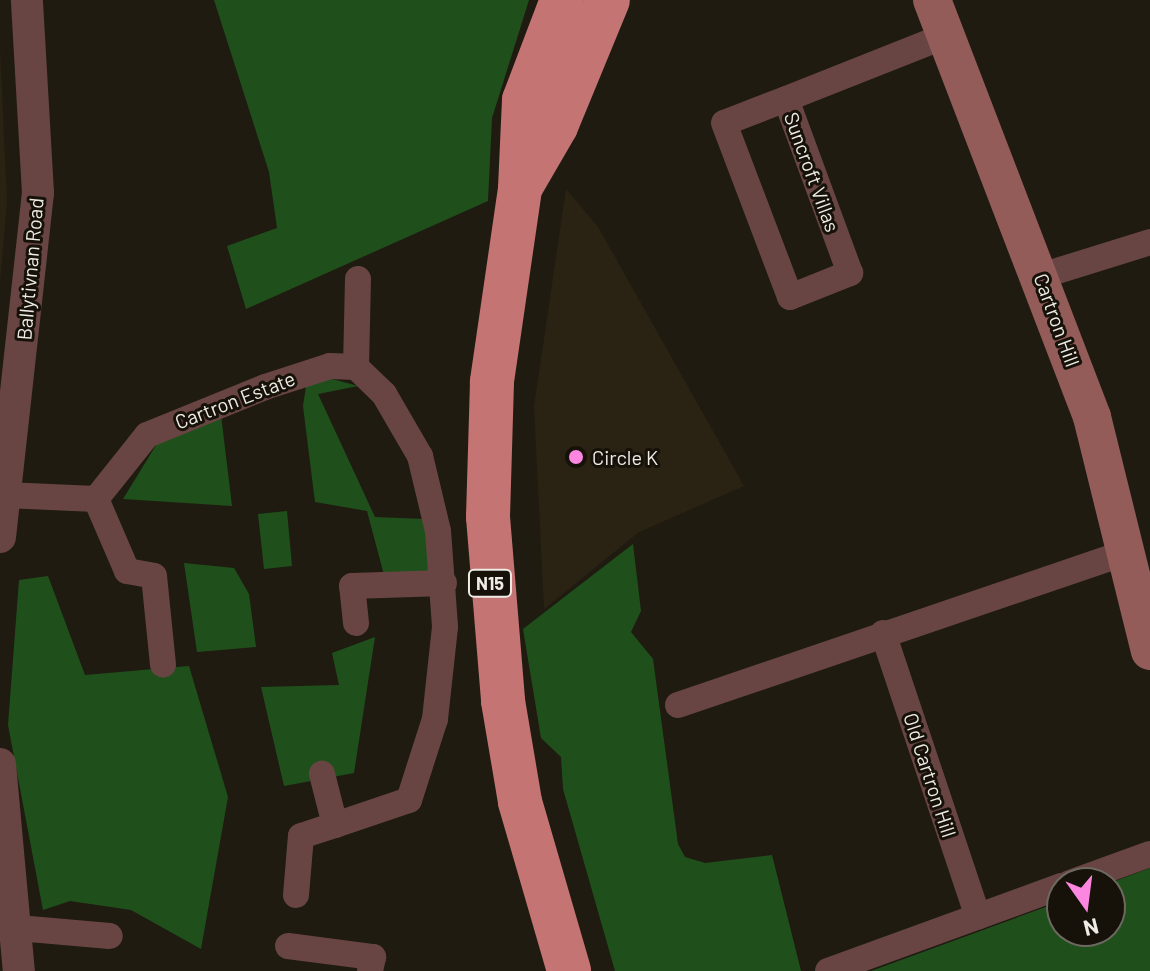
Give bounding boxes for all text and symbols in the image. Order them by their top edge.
street label: Suncroft Villas [779,109,845,235]
street label: Ballytivnan Road [12,197,48,341]
street label: Cartron Hill [1029,270,1085,370]
street label: Cartron Estate [172,366,298,434]
place label: Circle K [592,445,658,469]
marker: Circle K [567,448,585,466]
road number: N15 [466,569,514,597]
street label: Old Cartron Hill [899,710,961,840]
north arrow [1046,867,1126,947]
text: N [1081,914,1102,943]

